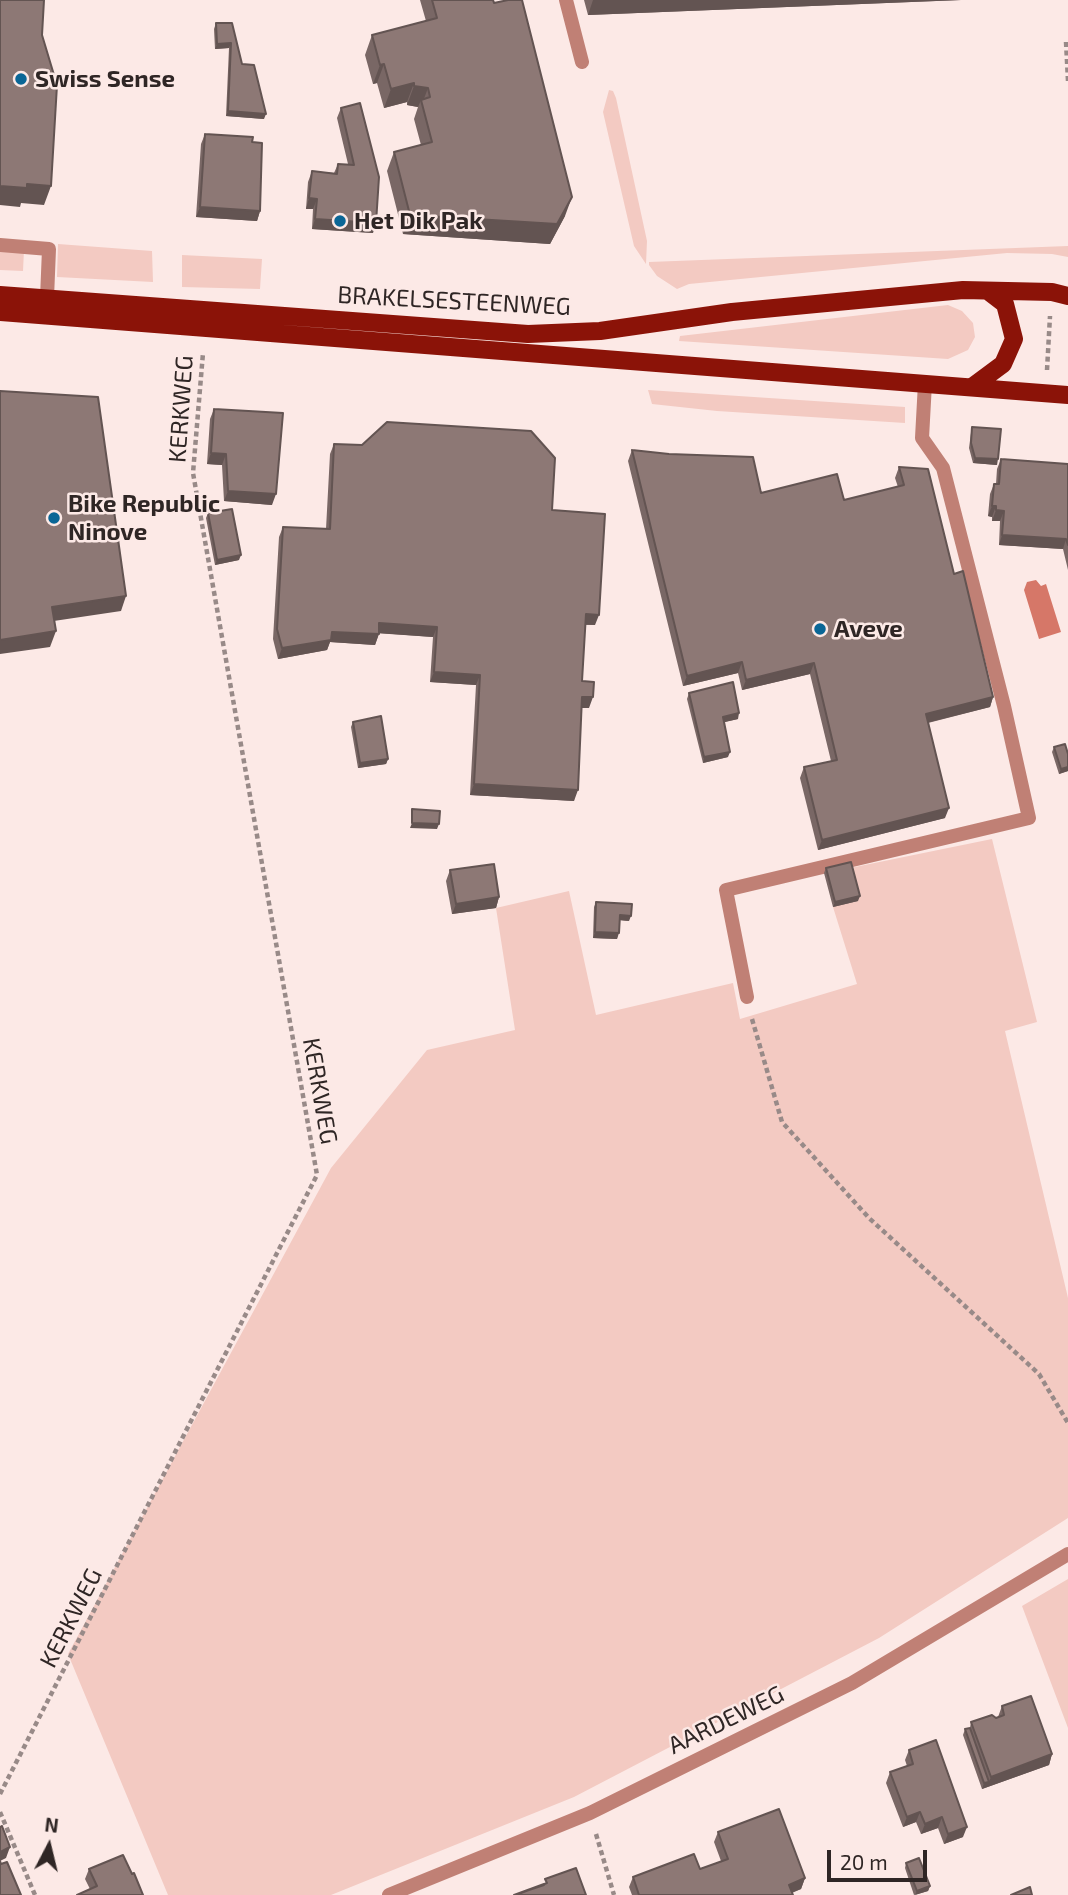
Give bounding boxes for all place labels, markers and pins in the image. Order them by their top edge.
place label: Swiss Sense [35,65,175,93]
marker: Swiss Sense [13,71,29,87]
place label: Het Dik Pak [354,207,483,235]
marker: Het Dik Pak [332,213,348,229]
place label: Bike Republic Ninove [68,490,220,546]
marker: Bike Republic Ninove [46,510,62,526]
place label: Aveve [834,615,903,643]
marker: Aveve [812,621,828,637]

